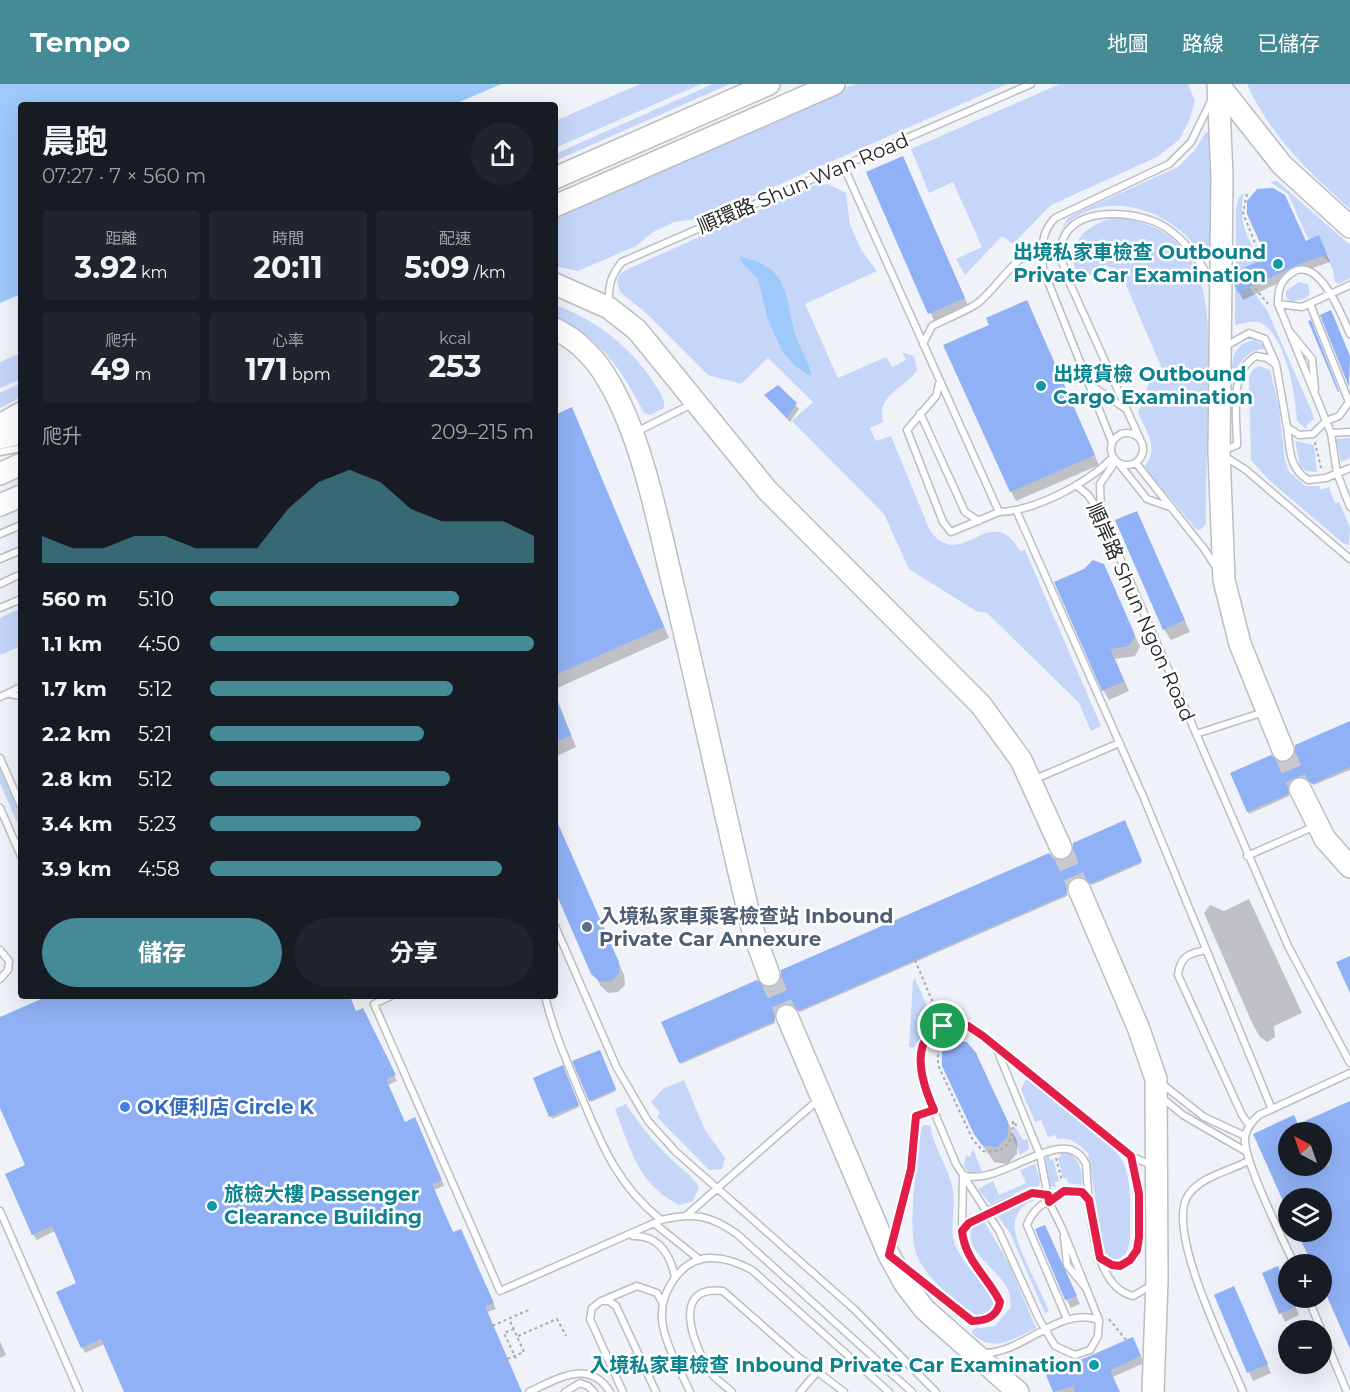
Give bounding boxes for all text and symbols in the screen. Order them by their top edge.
text: Tempo [30,25,130,59]
text: 地圖 [1107,31,1149,56]
text: 路線 [1182,31,1224,56]
text: 已儲存 [1257,31,1320,56]
text: 晨跑 [42,121,108,161]
button: share [471,122,534,185]
street label: 順環路 Shun Wan Road [694,128,912,238]
text: 07:27 · 7 × 560 m [42,164,206,188]
text: 距離 [105,229,137,248]
text: 時間 [272,229,304,248]
text: 配速 [439,229,471,248]
place label: 出境私家車檢查 Outbound Private Car Examination [1013,240,1266,287]
text: 3.92 [75,249,137,286]
text: 20:11 [253,249,323,286]
text: 5:09 [404,249,470,286]
marker: 出境私家車檢查 Outbound Private Car Examination [1271,257,1285,271]
text: km [137,263,167,282]
text: /km [470,263,506,282]
text: kcal [439,329,471,348]
text: 爬升 [105,331,137,350]
text: 心率 [272,331,304,350]
text: 253 [428,348,482,385]
text: 49 [91,351,130,388]
text: 171 [245,351,288,388]
place label: 出境貨檢 Outbound Cargo Examination [1053,362,1253,409]
text: m [130,365,151,384]
text: bpm [288,365,331,384]
marker: 出境貨檢 Outbound Cargo Examination [1034,379,1048,393]
text: 209–215 m [431,420,534,444]
text: 爬升 [42,424,82,448]
street label: 順岸路 Shun Ngon Road [1082,499,1200,725]
text: 560 m [42,587,107,611]
text: 5:10 [138,587,174,611]
text: 1.1 km [42,632,102,656]
text: 4:50 [138,632,180,656]
text: 1.7 km [42,677,107,701]
text: 5:12 [138,677,172,701]
text: 2.2 km [42,722,111,746]
text: 5:21 [138,722,172,746]
text: 2.8 km [42,767,112,791]
text: 5:12 [138,767,172,791]
text: 3.4 km [42,812,113,836]
text: 5:23 [138,812,176,836]
text: 3.9 km [42,857,112,881]
text: 4:58 [138,857,180,881]
place label: 入境私家車乘客檢查站 Inbound Private Car Annexure [599,904,893,951]
button: 儲存 [42,918,282,987]
button: 分享 [294,918,534,987]
marker: 入境私家車乘客檢查站 Inbound Private Car Annexure [580,920,594,934]
pin [917,1000,968,1051]
icon: arrive [926,1009,959,1042]
place label: OK便利店 Circle K [137,1095,315,1119]
marker: OK便利店 Circle K [118,1100,132,1114]
north arrow [1278,1122,1332,1176]
map controls [1278,1122,1332,1374]
place label: 旅檢大樓 Passenger Clearance Building [224,1182,422,1229]
button: layers [1278,1188,1332,1242]
marker: 旅檢大樓 Passenger Clearance Building [205,1199,219,1213]
button: + [1278,1254,1332,1308]
button: − [1278,1320,1332,1374]
place label: 入境私家車檢查 Inbound Private Car Examination [589,1353,1082,1377]
marker: 入境私家車檢查 Inbound Private Car Examination [1087,1358,1101,1372]

